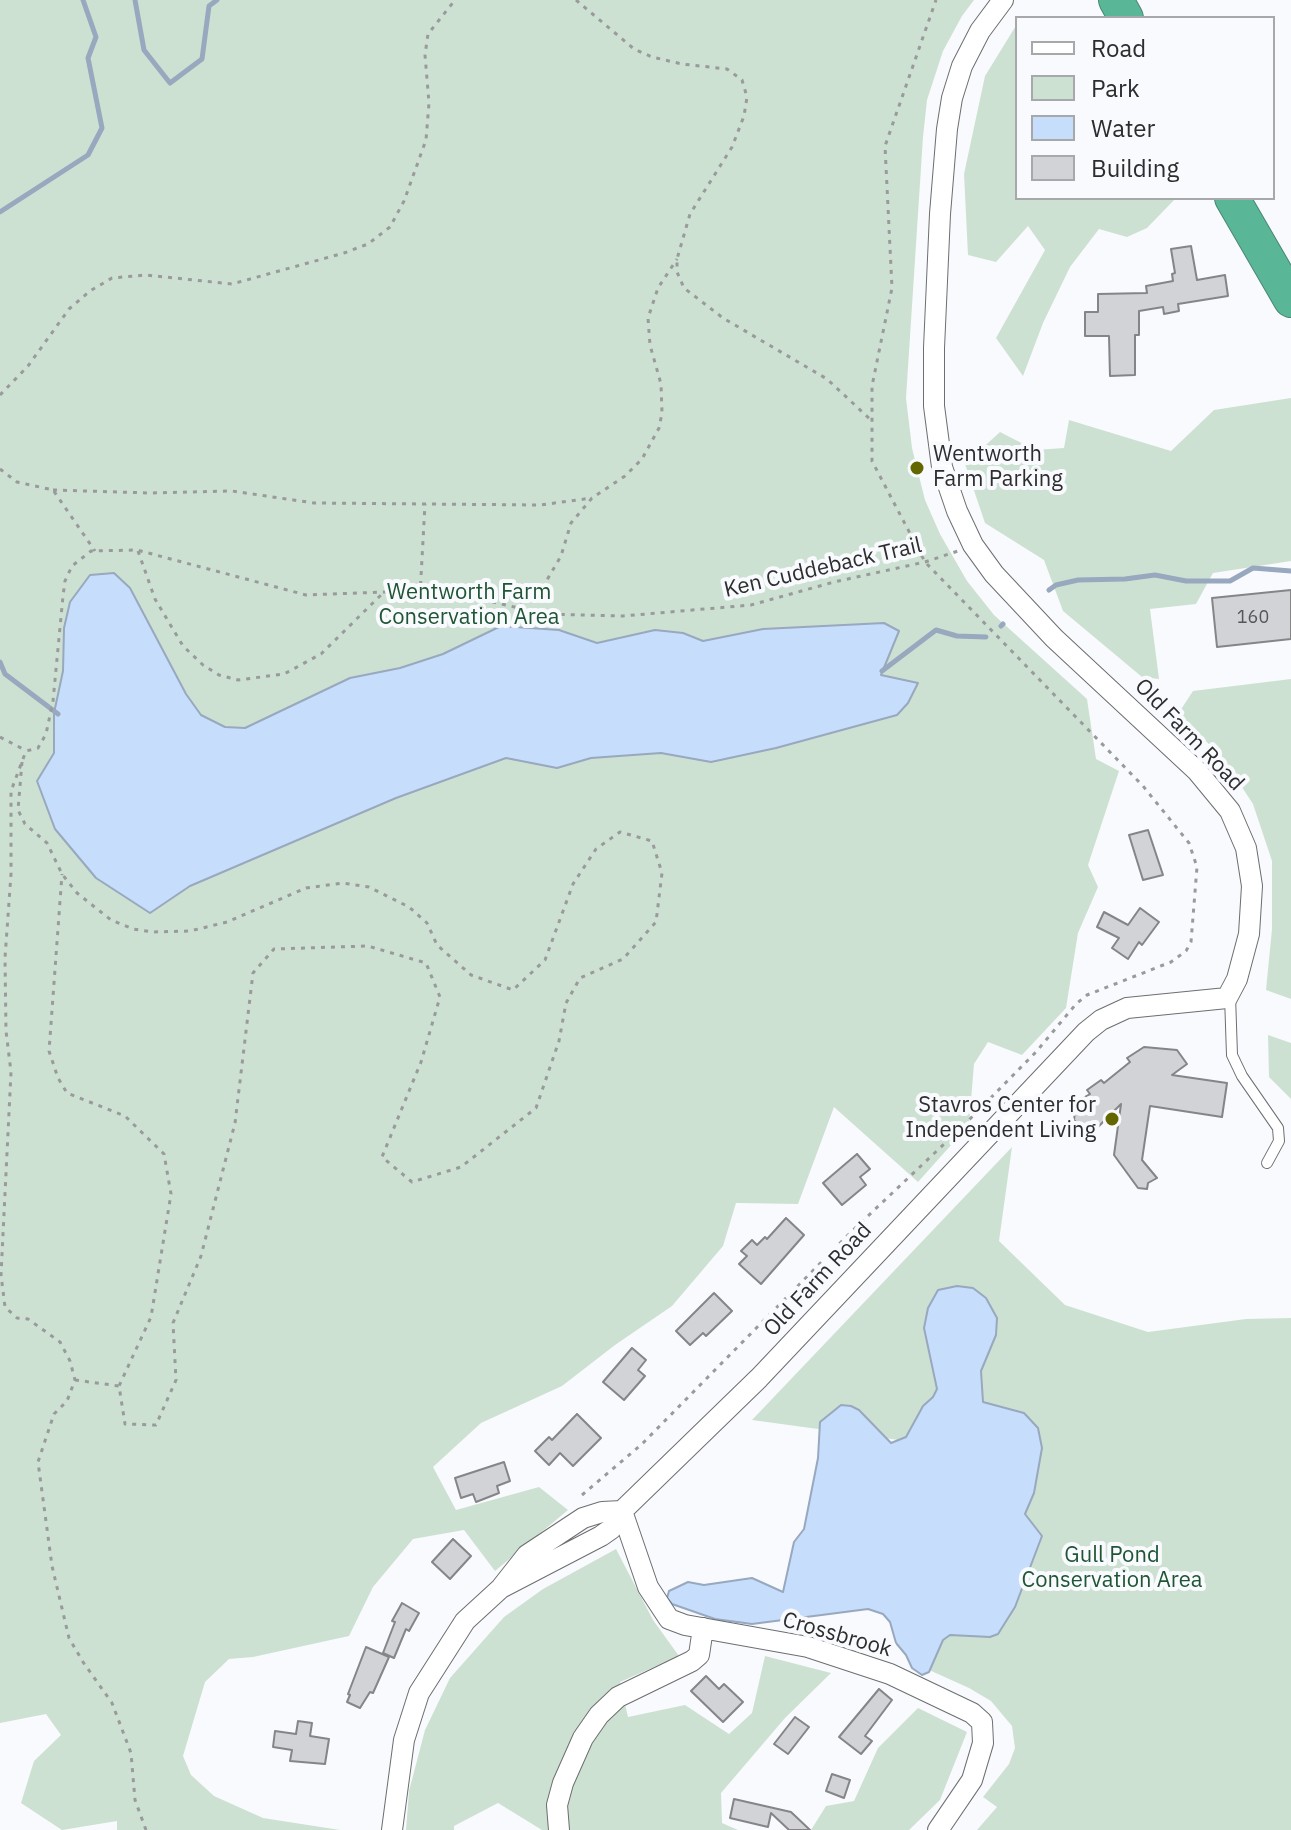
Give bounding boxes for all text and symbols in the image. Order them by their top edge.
legend [1015,16,1275,200]
text: Road [1091,32,1146,64]
text: Park [1091,72,1140,104]
text: Water [1091,112,1155,144]
text: Building [1091,152,1179,184]
place label: Wentworth Farm Parking [933,442,1063,494]
marker: Wentworth Farm Parking [908,459,926,477]
street label: Ken Cuddeback Trail [722,532,924,604]
park label: Wentworth Farm Conservation Area [378,580,560,632]
house number: 160 [1237,607,1269,629]
street label: Old Farm Road [1129,673,1249,797]
place label: Stavros Center for Independent Living [905,1093,1096,1144]
marker: Stavros Center for Independent Living [1103,1110,1121,1128]
street label: Old Farm Road [759,1218,877,1342]
park label: Gull Pond Conservation Area [1021,1543,1203,1594]
street label: Crossbrook [779,1607,895,1663]

